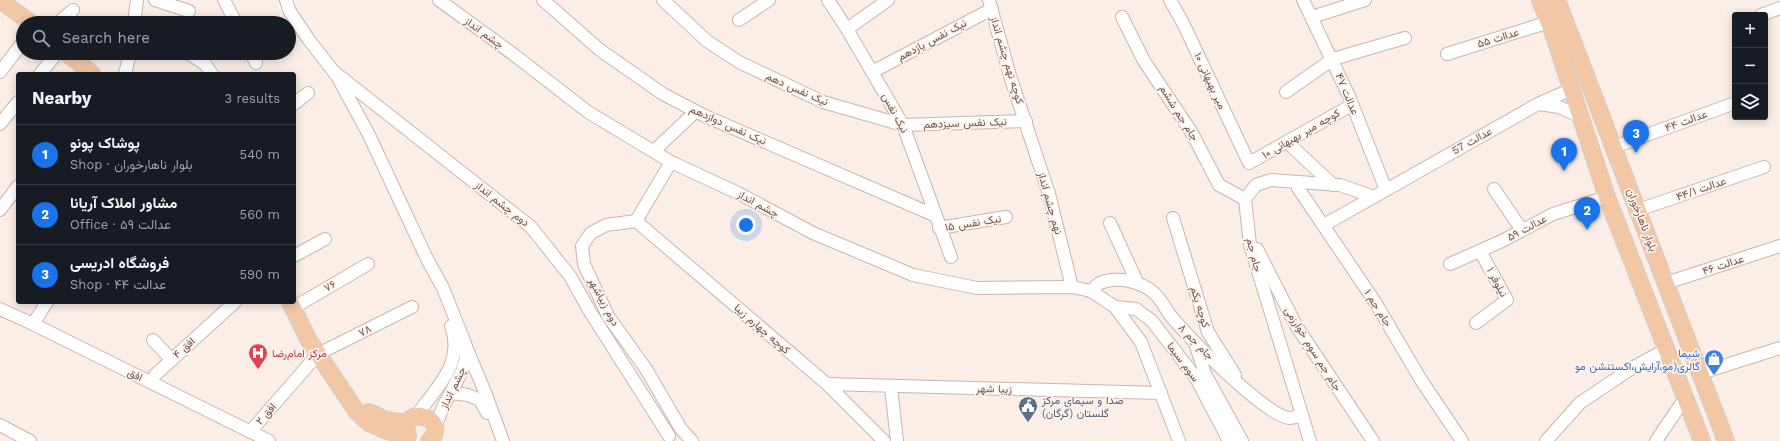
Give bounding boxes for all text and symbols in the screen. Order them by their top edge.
map controls [1732,12,1768,120]
button: + [1732,12,1768,48]
street label: چشم انداز [460,14,506,52]
street label: کوچه نهم چشم انداز [986,14,1027,106]
search box [16,16,296,60]
street label: نیک نفس یازدهم [895,16,969,65]
street label: عداات ۵۵ [1476,25,1521,51]
icon: search [30,27,52,49]
text: Search here [62,29,150,47]
button: − [1732,48,1768,84]
street label: ۱۰ میر بهبهانی [1191,51,1229,111]
street label: نیک نفس دهم [763,69,830,109]
street label: عدالت ۴۷ [1332,71,1362,117]
street label: جام جم ششم [1156,83,1201,144]
button: layers [1732,84,1768,120]
text: Nearby [32,88,91,108]
text: 3 results [225,91,280,106]
street label: نیک نفس [879,91,911,135]
street label: نیک نفس دوازدهم [687,102,768,149]
street label: کوچه میر بهبهانی ۱۰ [1260,106,1343,162]
street label: ۴۴ عدالت [1663,107,1709,135]
street label: نیک نفس سیزدهم [923,115,1007,132]
pin: 3 [1623,120,1649,153]
street label: عدالت 57 [1450,125,1495,157]
text: پوشاک پونو [70,134,140,152]
pin: 1 [1551,138,1577,171]
text: 1 [42,147,48,162]
text: 540 m [240,147,280,162]
text: Shop · بلوار ناهارخوران [70,157,193,172]
street label: نهم چشم انداز [1034,169,1065,236]
street label: ۴۴/۱ عدالت [1674,174,1728,204]
street label: دوم چشم انداز [471,178,532,230]
street label: چشم انداز [734,187,781,221]
street label: بلوار ناهارخوران [1624,187,1660,253]
text: مشاور املاک آریانا [70,194,177,212]
pin: 2 [1574,197,1600,230]
text: 2 [41,207,49,222]
text: 560 m [240,207,280,222]
street label: نیک نفس ۱۵ [944,212,1002,234]
street label: عدالت ۵۹ [1505,212,1549,244]
your location [736,215,756,235]
text: Office · عدالت ۵۹ [70,217,171,232]
street label: جام جم [1243,237,1265,274]
street label: ۴۶ عدالت [1701,252,1746,278]
text: فروشگاه ادریسی [70,254,169,272]
street label: ۱ نیلوفر [1484,265,1510,299]
text: 3 [41,267,49,282]
text: 590 m [240,267,280,282]
street label: دوم زیباشهر [585,275,622,329]
text: Shop · ۴۴ عدالت [70,277,166,292]
street label: ۷۶ [322,277,338,295]
street label: کوچه یکم [1187,285,1212,330]
street label: ۱ جام جم [1361,287,1395,330]
street label: کوچه چهارم زیبا [731,301,793,358]
street label: جام جم سوم خوارزمی [1281,304,1344,394]
street label: ۸ جام جم [1175,321,1216,363]
street label: ۷۸ [356,322,374,340]
street label: افق ۴ [170,335,198,361]
street label: سوم سیما [1163,340,1202,385]
hospital icon: مرکز امام‌رضا [247,342,269,370]
place label: مرکز امام‌رضا [272,347,327,361]
place label: شیما گالری(مو،آرایش،اکستنشن مو [1575,347,1700,373]
shop icon: شیما گالری(مو،آرایش،اکستنشن مو [1703,348,1725,376]
street label: چشم انداز [437,365,470,413]
street label: افق [125,366,145,384]
street label: زیبا شهر [975,382,1012,396]
place label: صدا و سیمای مرکز گلستان (گرگان) [1041,394,1124,420]
public building icon: صدا و سیمای مرکز گلستان (گرگان) [1017,395,1039,423]
street label: افق ۲ [253,400,279,428]

